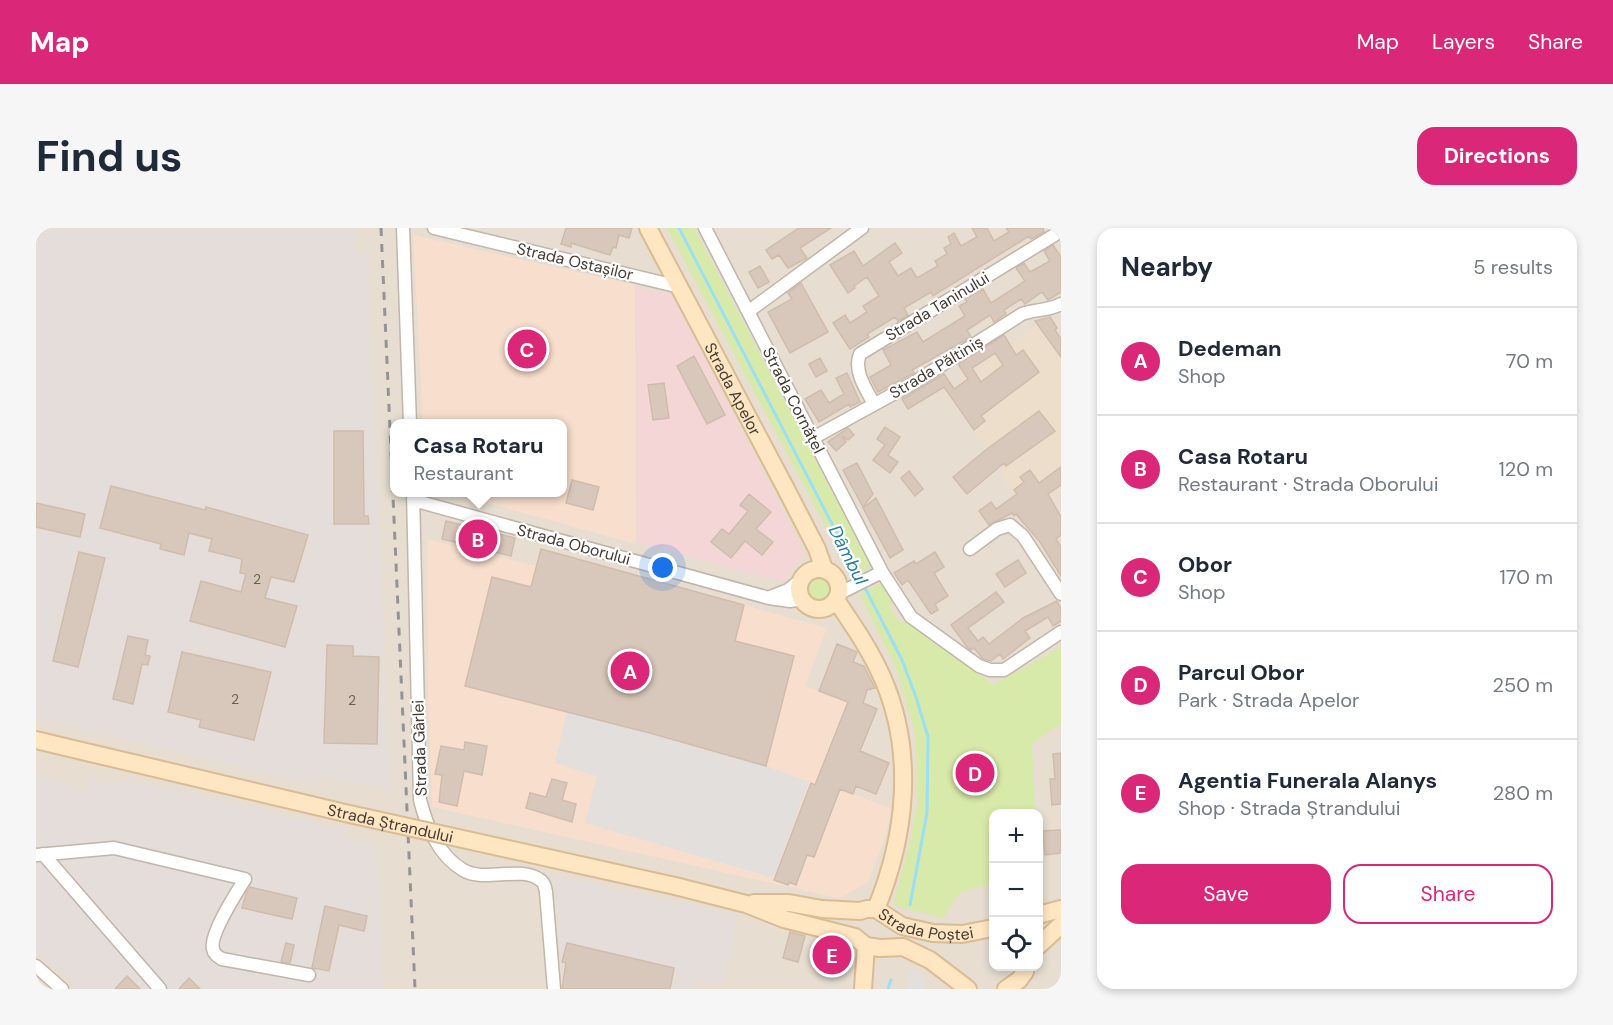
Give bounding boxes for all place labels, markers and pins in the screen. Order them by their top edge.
pin: C [508,326,546,372]
pin: B [458,516,498,562]
pin: A [610,648,650,694]
pin: D [956,750,994,796]
pin: E [812,932,852,978]

